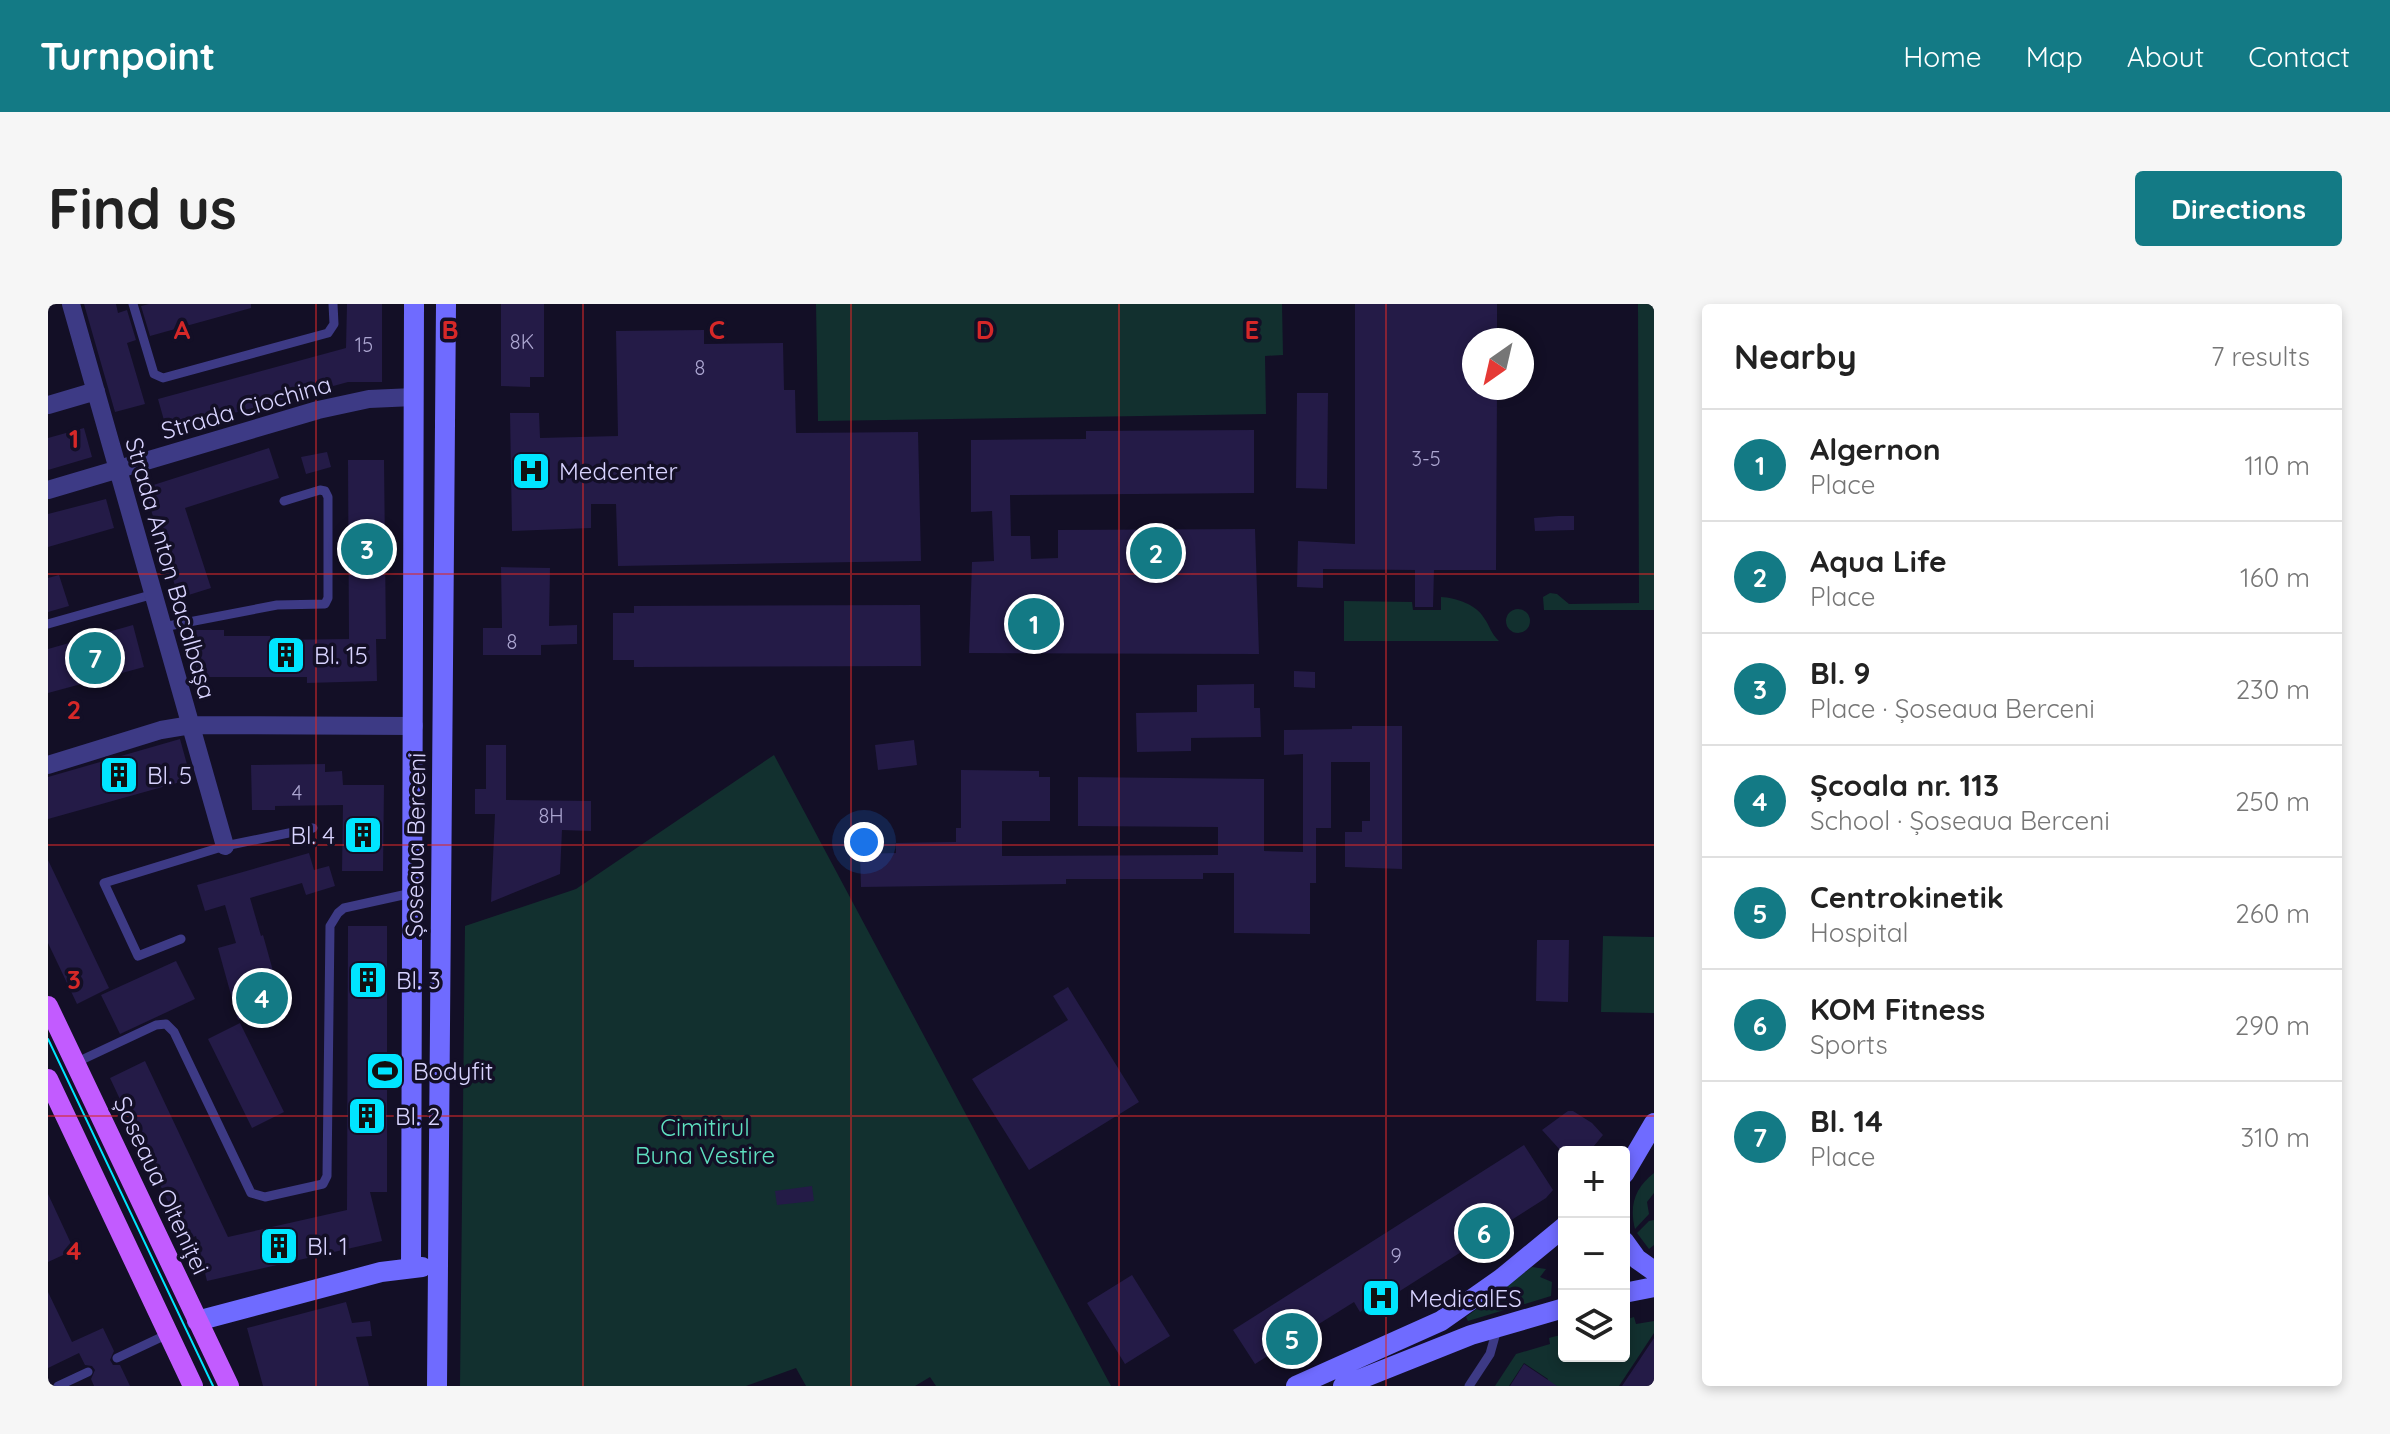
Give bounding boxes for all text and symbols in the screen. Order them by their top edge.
text: Turnpoint [40,32,215,80]
text: Home [1903,39,1982,74]
text: Map [2026,39,2083,74]
text: About [2127,39,2204,74]
text: Contact [2248,39,2350,74]
button: Directions [2135,171,2342,246]
text: Find us [48,173,237,243]
text: A [174,313,191,346]
text: B [441,313,459,346]
text: C [709,313,725,346]
text: D [976,313,994,346]
text: E [1245,313,1259,346]
north arrow [1462,328,1534,400]
house number: 8K [510,329,534,354]
house number: 15 [355,332,373,357]
text: Nearby [1734,335,1857,378]
text: 7 results [2211,340,2310,373]
house number: 8 [695,355,705,380]
street label: Strada Ciochina [157,368,335,446]
text: 1 [69,422,79,455]
text: Algernon [1810,430,1941,468]
street label: Strada Anton Bacalbașa [119,434,223,702]
house number: 3-5 [1411,446,1441,471]
text: 1 [1755,449,1765,482]
text: 110 m [2244,449,2310,482]
hospital icon: Medcenter [510,450,552,492]
place label: Medcenter [559,456,678,486]
text: Place [1810,468,1875,501]
pin: 3 [341,519,393,579]
pin: 2 [1130,523,1182,583]
text: Aqua Life [1810,542,1947,580]
text: 2 [1753,561,1767,594]
text: 160 m [2240,561,2310,594]
text: Place [1810,580,1875,613]
pin: 1 [1008,594,1060,654]
pin: 7 [69,628,121,688]
house number: 8 [507,629,517,654]
building icon: Bl. 15 [265,634,307,676]
place label: Bl. 15 [314,640,368,670]
text: Bl. 9 [1810,654,1871,692]
text: 3 [1753,673,1767,706]
text: 230 m [2236,673,2310,706]
text: Place · Șoseaua Berceni [1810,692,2095,725]
text: 2 [67,693,81,726]
street label: Șoseaua Berceni [398,752,432,938]
building icon: Bl. 5 [98,754,140,796]
place label: Bl. 5 [147,760,192,790]
text: Școala nr. 113 [1810,766,1999,804]
house number: 4 [292,780,302,805]
text: 4 [1752,785,1768,818]
text: 250 m [2235,785,2310,818]
house number: 8H [538,803,564,828]
text: School · Șoseaua Berceni [1810,804,2110,837]
building icon: Bl. 4 [342,814,384,856]
place label: Bl. 4 [290,820,335,850]
your location [844,822,884,862]
text: Centrokinetik [1810,878,2004,916]
text: 5 [1753,897,1767,930]
text: 260 m [2235,897,2310,930]
text: Hospital [1810,916,1909,949]
building icon: Bl. 3 [347,959,389,1001]
text: 3 [67,963,81,996]
place label: Bl. 3 [396,965,441,995]
pin: 4 [236,968,288,1028]
text: KOM Fitness [1810,990,1985,1028]
text: 6 [1753,1009,1767,1042]
text: 290 m [2235,1009,2310,1042]
text: Sports [1810,1028,1888,1061]
sports icon: Bodyfit [364,1050,406,1092]
place label: Bodyfit [413,1056,493,1086]
street label: Șoseaua Olteniței [108,1091,216,1279]
building icon: Bl. 2 [346,1095,388,1137]
place label: Bl. 2 [395,1101,440,1131]
text: Bl. 14 [1810,1102,1883,1140]
park label: Cimitirul Buna Vestire [635,1112,775,1170]
text: 7 [1753,1121,1767,1154]
text: 310 m [2240,1121,2310,1154]
text: Place [1810,1140,1875,1173]
map controls [1558,1146,1630,1362]
button: + [1558,1146,1630,1218]
pin: 6 [1458,1203,1510,1263]
button: − [1558,1218,1630,1290]
building icon: Bl. 1 [258,1225,300,1267]
place label: Bl. 1 [307,1231,348,1261]
text: 4 [66,1234,82,1267]
house number: 9 [1390,1243,1402,1268]
hospital icon: MedicalES [1360,1277,1402,1319]
place label: MedicalES [1409,1283,1522,1313]
button: layers [1558,1290,1630,1362]
pin: 5 [1266,1309,1318,1369]

